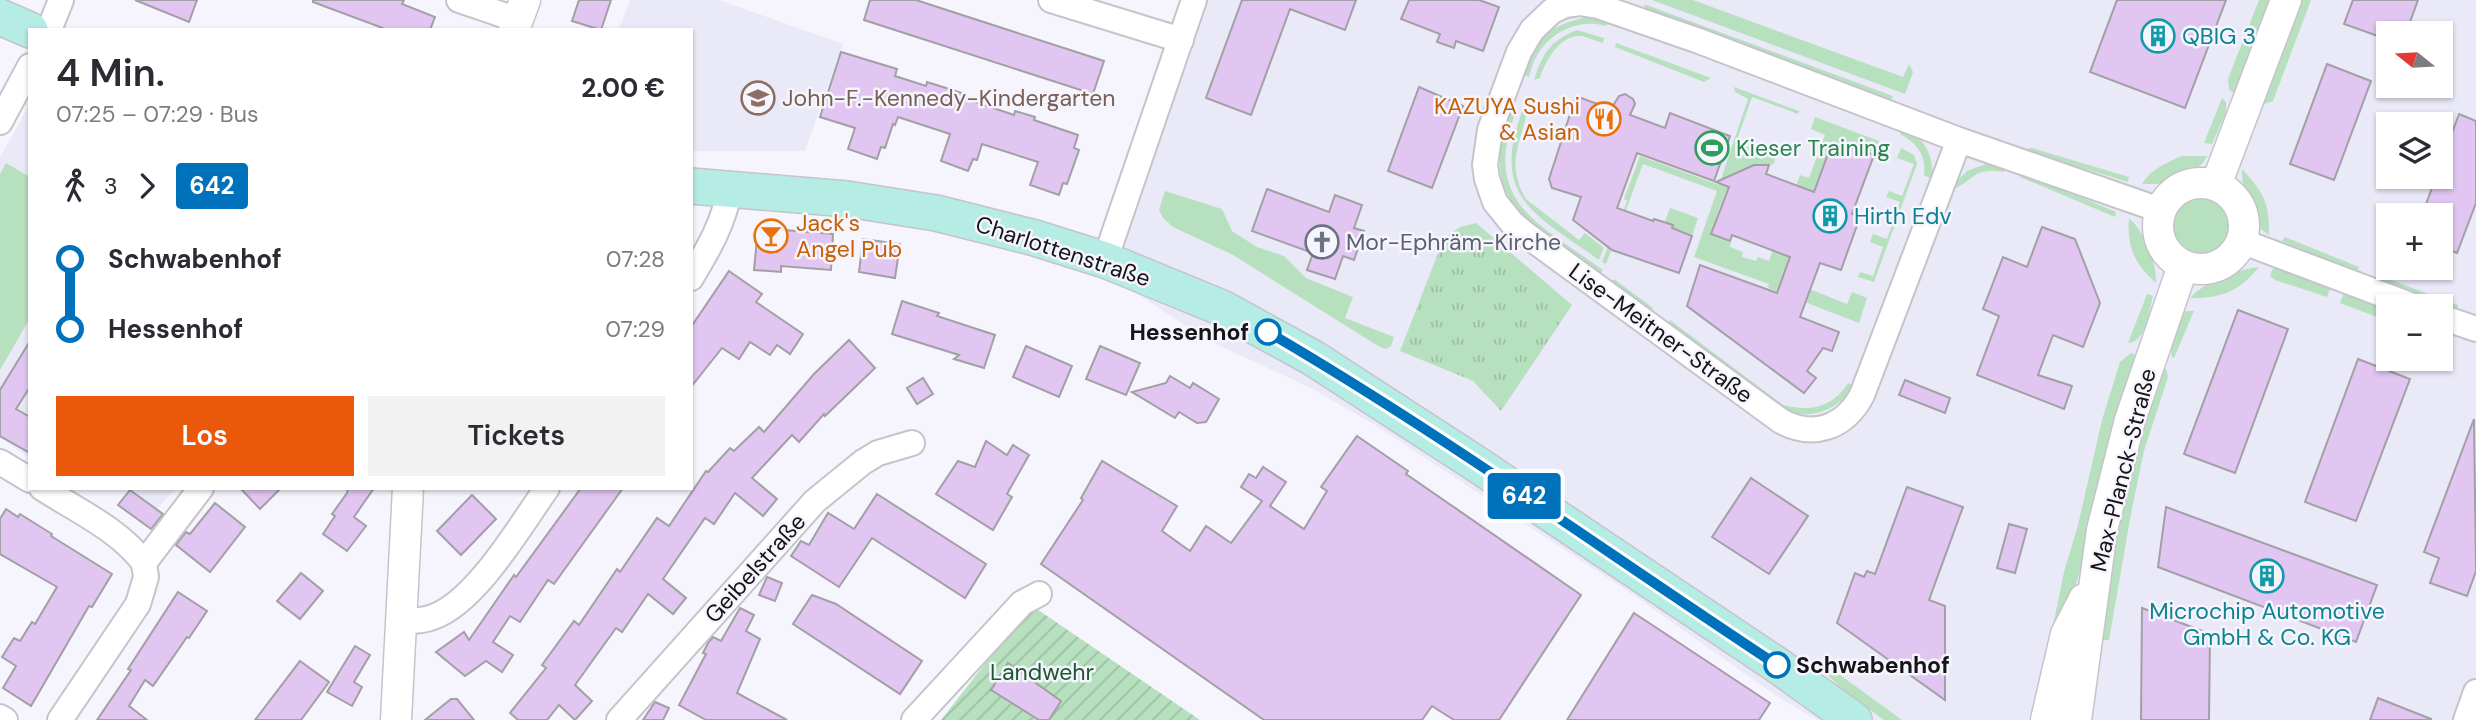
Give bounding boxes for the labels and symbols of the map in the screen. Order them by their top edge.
building icon: QBIG 3 [2139,17,2177,55]
place label: QBIG 3 [2182,21,2256,51]
north arrow [2376,21,2454,98]
school or university icon: John-F.-Kennedy-Kindergarten [739,79,777,117]
place label: John-F.-Kennedy-Kindergarten [782,83,1116,113]
place label: KAZUYA Sushi & Asian [1434,91,1580,147]
restaurant icon: KAZUYA Sushi & Asian [1585,100,1623,138]
sports icon: Kieser Training [1693,129,1731,167]
place label: Kieser Training [1736,133,1890,163]
building icon: Hirth Edv [1811,197,1849,235]
place label: Hirth Edv [1854,201,1952,231]
place label: Jack's Angel Pub [796,208,902,264]
street label: Charlottenstraße [972,209,1154,293]
bar icon: Jack's Angel Pub [752,217,790,255]
church icon: Mor-Ephräm-Kirche [1303,223,1341,261]
place label: Mor-Ephräm-Kirche [1346,227,1561,257]
street label: Lise-Meitner-Straße [1563,256,1759,410]
place label: Hessenhof [1129,317,1249,347]
marker: Hessenhof [1255,319,1281,345]
street label: Max-Planck-Straße [2083,365,2163,575]
line badge: 642 [1484,473,1564,519]
street label: Geibelstraße [698,507,812,629]
building icon: Microchip Automotive GmbH & Co. KG [2248,557,2286,595]
place label: Microchip Automotive GmbH & Co. KG [2149,596,2385,652]
place label: Schwabenhof [1796,650,1950,680]
marker: Schwabenhof [1764,652,1790,678]
park label: Landwehr [990,657,1094,687]

